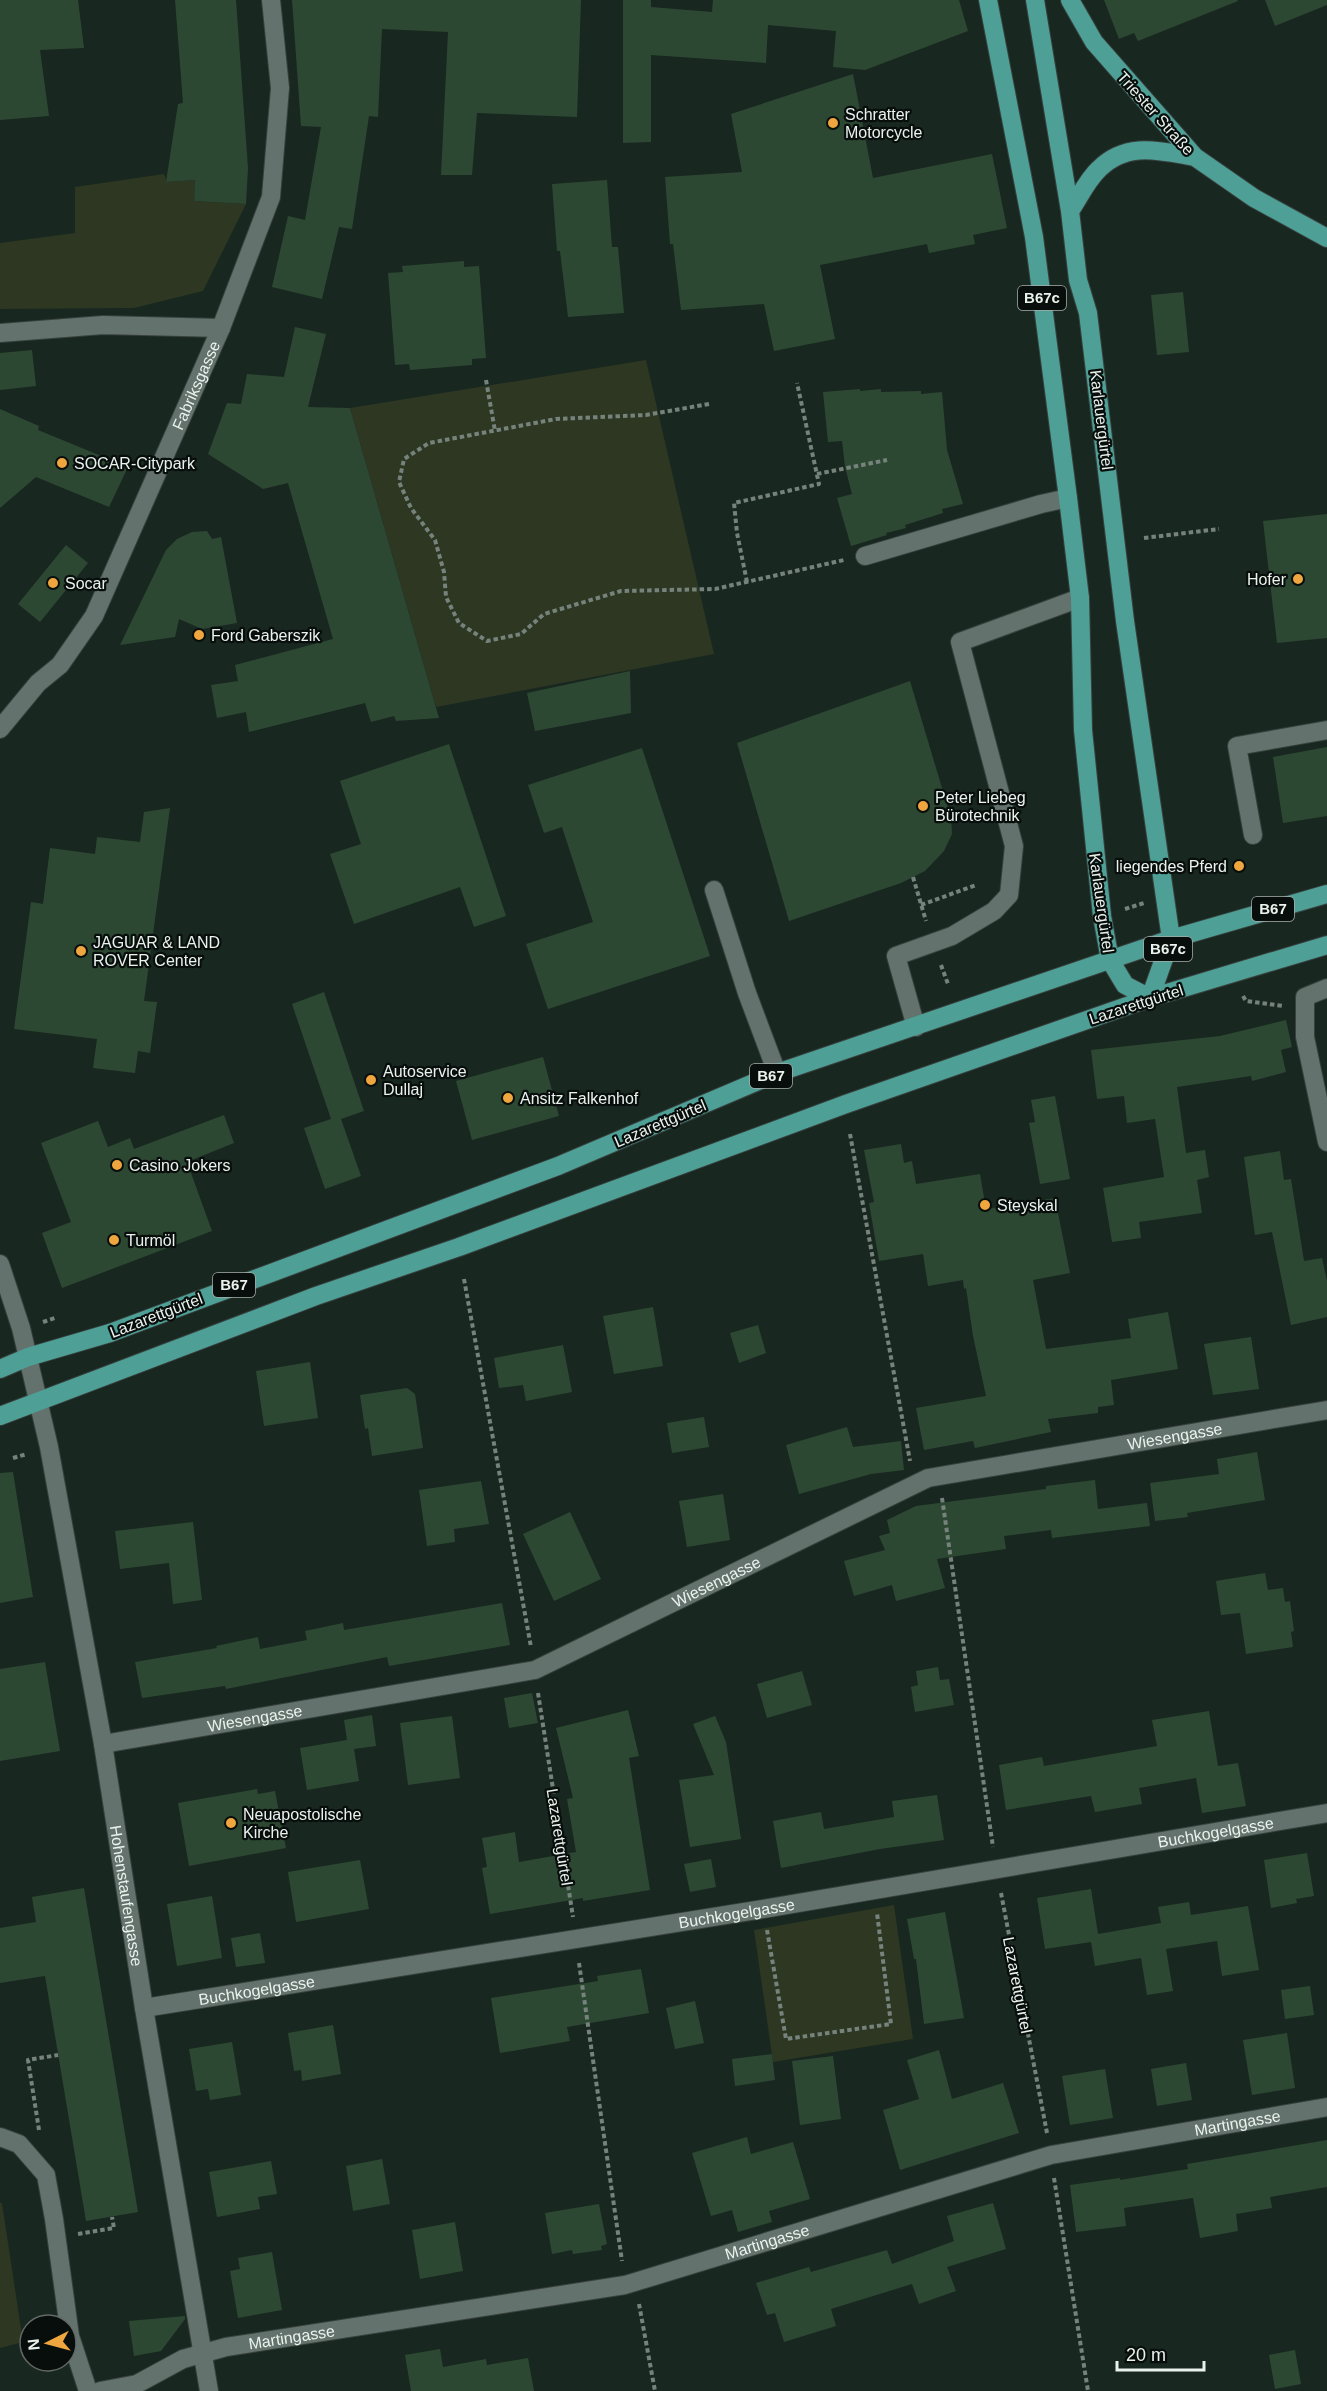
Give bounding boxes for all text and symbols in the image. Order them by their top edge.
street label: Triester Straße [1114,68,1198,159]
place label: Schratter Motorcycle [845,106,922,141]
marker: Schratter Motorcycle [826,116,840,130]
road number: B67c [1018,286,1066,310]
street label: Fabriksgasse [169,338,223,432]
street label: Karlauergürtel [1087,369,1116,471]
place label: SOCAR-Citypark [74,455,196,472]
marker: SOCAR-Citypark [55,456,69,470]
place label: Hofer [1247,571,1287,588]
marker: Hofer [1291,572,1305,586]
place label: Socar [65,575,107,592]
marker: Socar [46,576,60,590]
place label: Ford Gaberszik [211,627,321,644]
marker: Ford Gaberszik [192,628,206,642]
place label: Peter Liebeg Bürotechnik [935,789,1026,824]
marker: Peter Liebeg Bürotechnik [916,799,930,813]
street label: Karlauergürtel [1086,852,1117,954]
place label: liegendes Pferd [1116,858,1227,875]
marker: liegendes Pferd [1232,859,1246,873]
road number: B67 [1252,897,1294,921]
place label: JAGUAR & LAND ROVER Center [93,934,220,969]
road number: B67c [1144,937,1192,961]
marker: JAGUAR & LAND ROVER Center [74,944,88,958]
street label: Lazarettgürtel [1087,981,1185,1028]
place label: Autoservice Dullaj [383,1063,467,1098]
road number: B67 [750,1064,792,1088]
marker: Autoservice Dullaj [364,1073,378,1087]
place label: Ansitz Falkenhof [520,1090,639,1107]
marker: Ansitz Falkenhof [501,1091,515,1105]
street label: Lazarettgürtel [612,1097,709,1150]
place label: Casino Jokers [129,1157,230,1174]
marker: Casino Jokers [110,1158,124,1172]
place label: Steyskal [997,1197,1057,1214]
marker: Steyskal [978,1198,992,1212]
place label: Turmöl [126,1232,175,1249]
marker: Turmöl [107,1233,121,1247]
road number: B67 [213,1273,255,1297]
street label: Lazarettgürtel [107,1290,205,1341]
street label: Wiesengasse [1126,1420,1224,1453]
street label: Wiesengasse [670,1553,763,1611]
street label: Wiesengasse [206,1702,304,1735]
street label: Lazarettgürtel [543,1787,576,1887]
place label: Neuapostolische Kirche [243,1806,361,1841]
street label: Buchkogelgasse [1156,1814,1275,1851]
marker: Neuapostolische Kirche [224,1816,238,1830]
street label: Hohenstaufengasse [107,1824,145,1968]
street label: Buchkogelgasse [677,1896,796,1931]
street label: Lazarettgürtel [1000,1935,1035,2035]
street label: Buchkogelgasse [197,1973,316,2008]
street label: Martingasse [1193,2107,1282,2139]
street label: Martingasse [723,2221,812,2263]
north arrow [18,2313,78,2373]
street label: Martingasse [247,2322,336,2352]
scale bar [1117,2334,1204,2372]
text: N [25,2338,43,2351]
text: 20 m [1126,2345,1166,2365]

